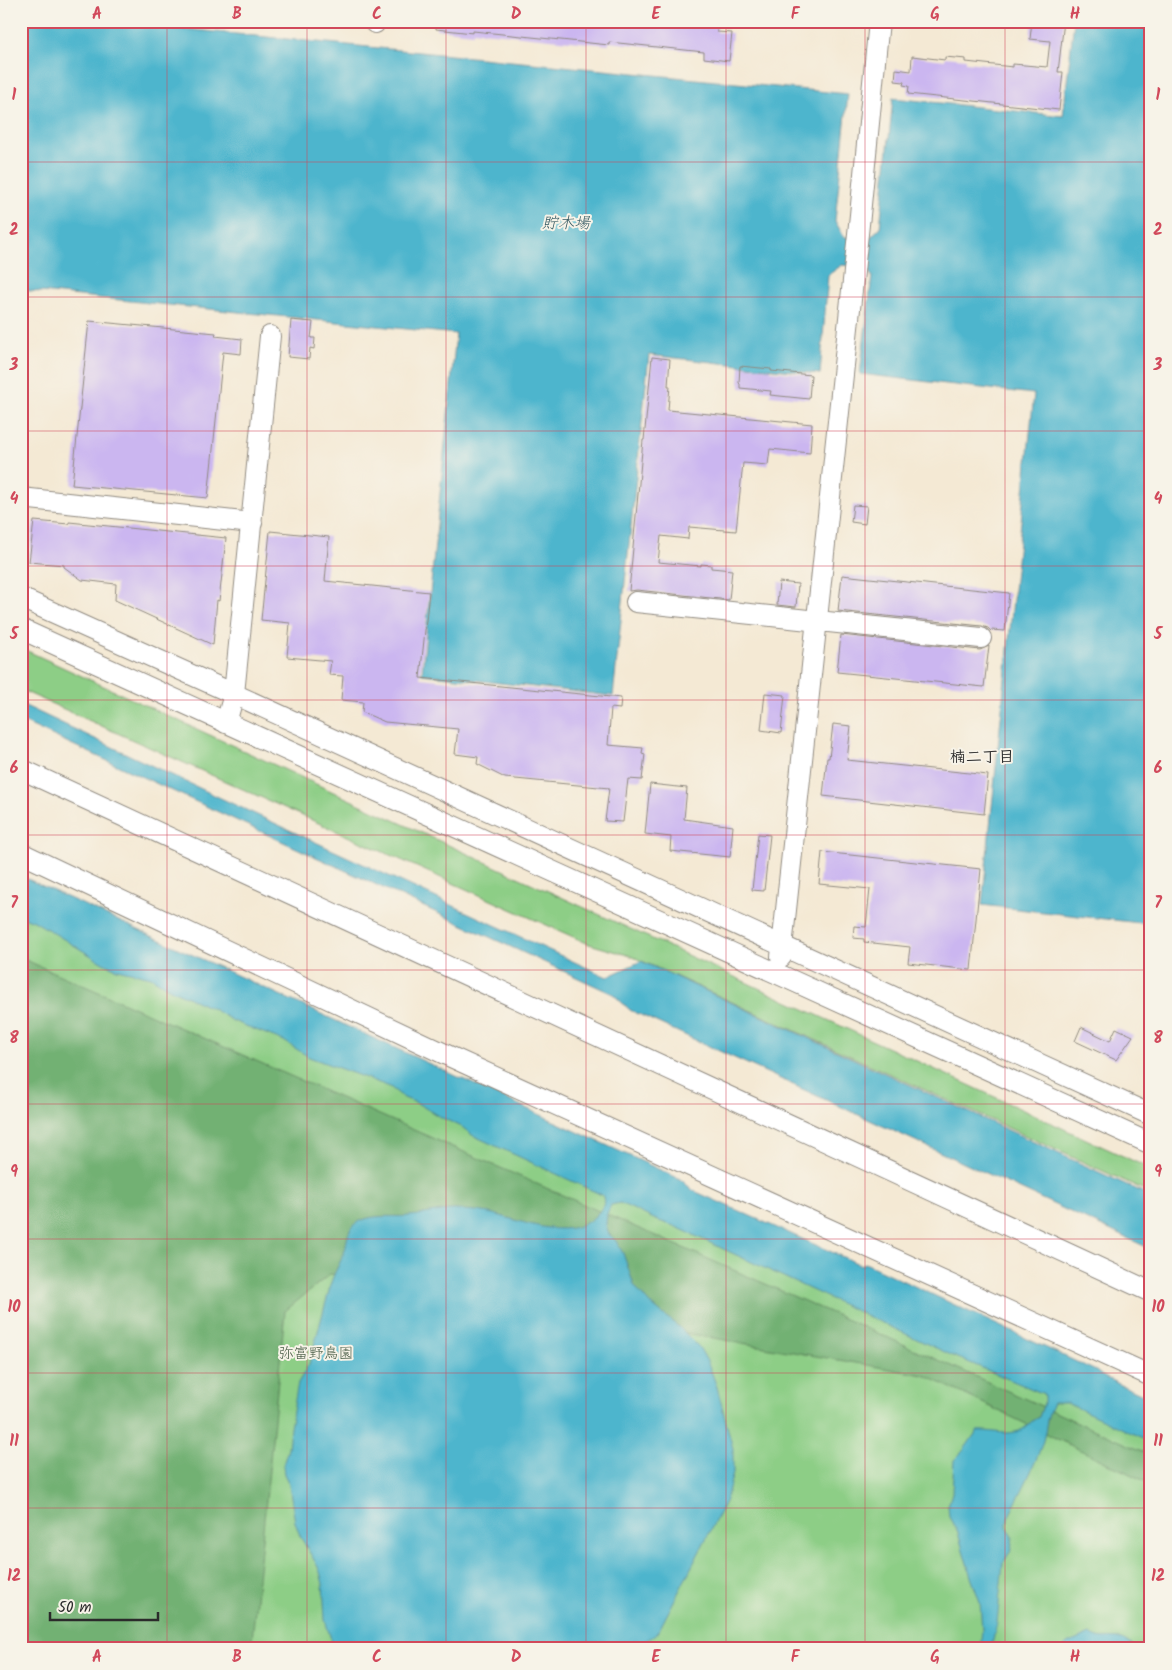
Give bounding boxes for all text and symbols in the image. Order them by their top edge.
text: A [92,2,102,27]
text: B [232,2,242,27]
text: C [372,2,382,27]
text: D [511,2,522,27]
text: E [652,2,662,27]
text: F [791,2,801,27]
text: G [930,2,940,27]
text: H [1070,2,1080,27]
text: 1 [12,83,17,108]
text: 1 [1156,83,1161,108]
water label: 貯木場 [542,211,592,236]
text: 2 [9,218,19,243]
text: 2 [1153,218,1163,243]
text: 3 [9,353,19,378]
text: 3 [1153,353,1163,378]
text: 4 [10,487,19,512]
text: 4 [1154,487,1163,512]
text: 5 [9,622,20,647]
text: 5 [1153,622,1164,647]
district label: 楠二丁目 [950,745,1014,770]
text: 6 [10,756,19,781]
text: 6 [1154,756,1163,781]
text: 7 [10,891,18,916]
text: 7 [1154,891,1162,916]
text: 8 [9,1026,19,1051]
text: 8 [1153,1026,1163,1051]
text: 9 [10,1160,18,1185]
text: 9 [1154,1160,1162,1185]
text: 10 [7,1295,21,1320]
text: 10 [1151,1295,1165,1320]
park label: 弥富野鳥園 [278,1342,354,1366]
text: 11 [9,1429,19,1454]
text: 11 [1153,1429,1163,1454]
text: 12 [7,1564,21,1589]
text: 12 [1151,1564,1165,1589]
scale bar [50,1590,158,1622]
text: 50 m [58,1596,92,1620]
text: A [92,1645,102,1670]
text: B [232,1645,242,1670]
text: C [372,1645,382,1670]
text: D [511,1645,522,1670]
text: E [652,1645,662,1670]
text: F [791,1645,801,1670]
text: G [930,1645,940,1670]
text: H [1070,1645,1080,1670]

